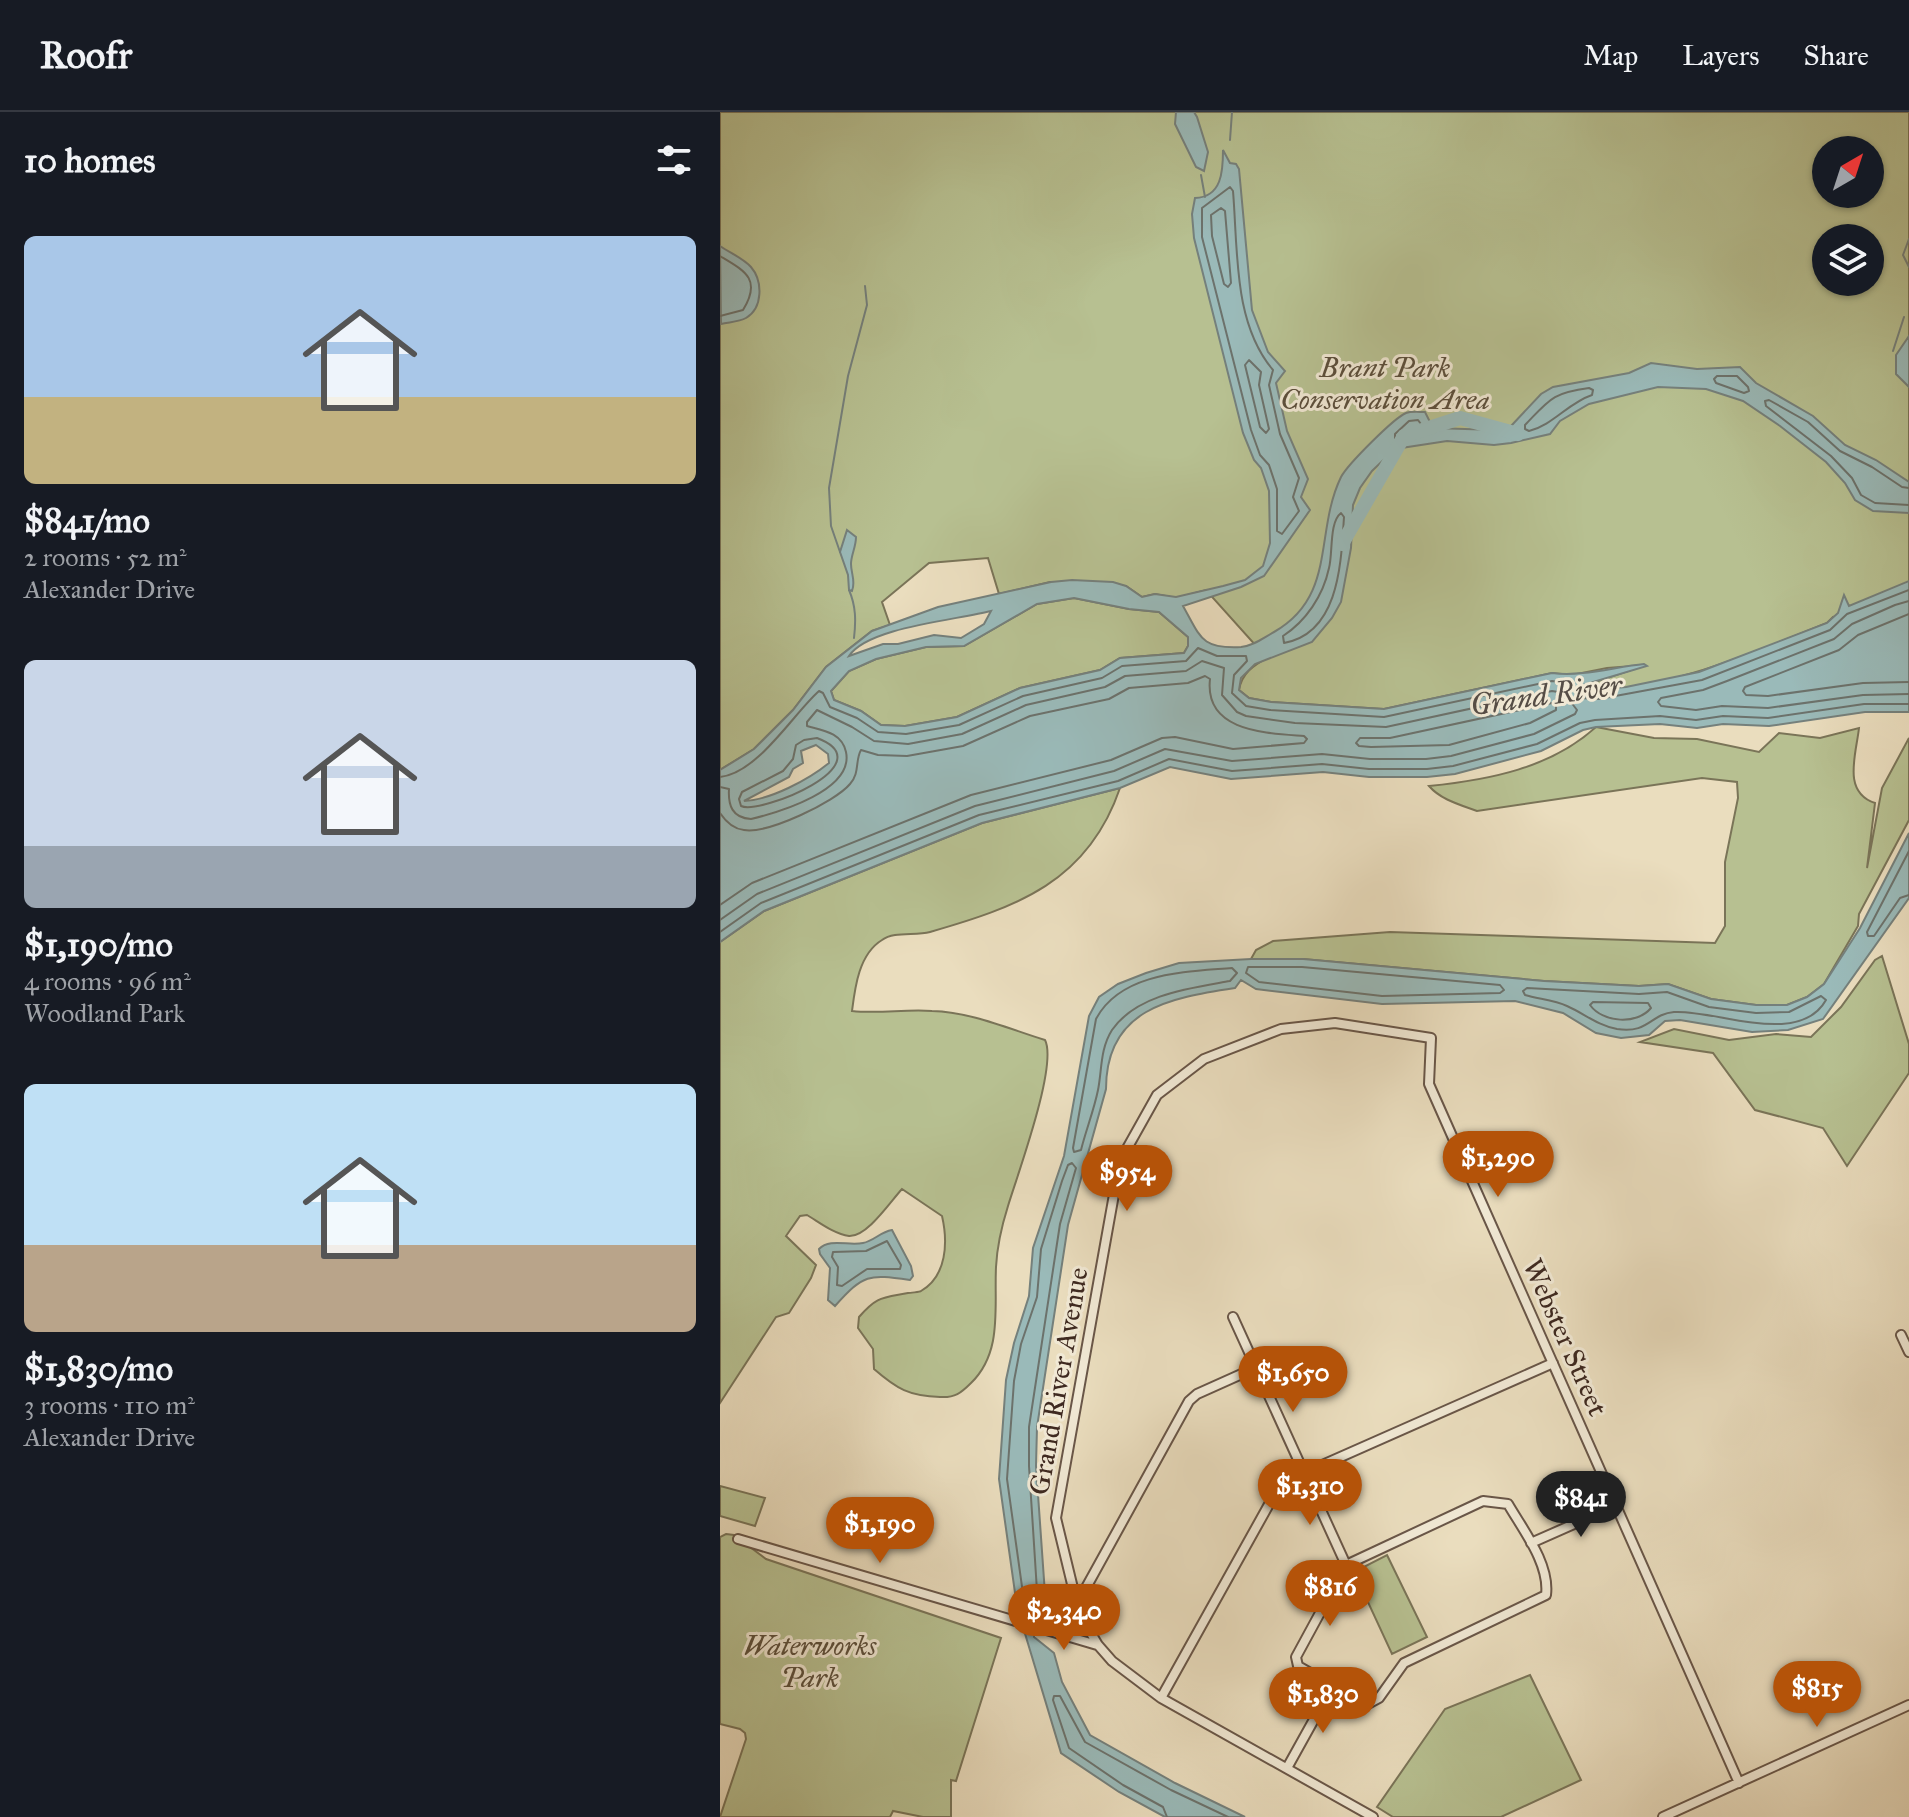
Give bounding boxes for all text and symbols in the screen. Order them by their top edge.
text: Roofr [40,32,132,78]
text: Map [1583,38,1638,73]
text: Layers [1682,38,1760,73]
text: Share [1804,38,1869,73]
north arrow [1812,136,1884,208]
map controls [1812,136,1884,296]
icon: filters [652,138,696,182]
text: 10 homes [24,140,155,181]
button: layers [1812,224,1884,296]
icon: home [288,288,432,432]
park label: Brant Park Conservation Area [1280,350,1490,417]
text: $841/mo [24,500,150,541]
text: 2 rooms · 52 m² [24,541,187,573]
text: Alexander Drive [24,573,195,605]
water label: Grand River [1468,666,1626,723]
icon: home [288,712,432,856]
text: $1,190/mo [24,924,173,965]
text: 4 rooms · 96 m² [24,965,191,997]
text: Woodland Park [24,997,185,1029]
pin: $1,290 [1433,1131,1563,1199]
icon: home [288,1136,432,1280]
text: $1,290 [1461,1141,1535,1173]
pin: $954 [1080,1145,1174,1213]
text: $954 [1099,1155,1155,1187]
street label: Webster Street [1515,1253,1616,1421]
street label: Grand River Avenue [1021,1265,1096,1498]
pin: $1,650 [1228,1346,1358,1414]
text: $1,830/mo [24,1348,173,1389]
text: $1,650 [1256,1356,1330,1388]
text: 3 rooms · 110 m² [24,1389,195,1421]
text: Alexander Drive [24,1421,195,1453]
pin: $1,310 [1245,1459,1375,1527]
text: $1,310 [1276,1469,1344,1501]
pin: $841 [1534,1471,1628,1539]
text: $841 [1554,1481,1608,1513]
pin: $1,190 [815,1497,945,1565]
text: $1,190 [844,1507,916,1539]
pin: $816 [1283,1560,1377,1628]
text: $816 [1304,1570,1356,1602]
pin: $2,340 [999,1584,1129,1652]
text: $2,340 [1026,1594,1102,1626]
park label: Waterworks Park [744,1628,877,1695]
pin: $815 [1770,1661,1864,1729]
pin: $1,830 [1258,1667,1388,1735]
text: $815 [1791,1671,1843,1703]
text: $1,830 [1287,1677,1359,1709]

